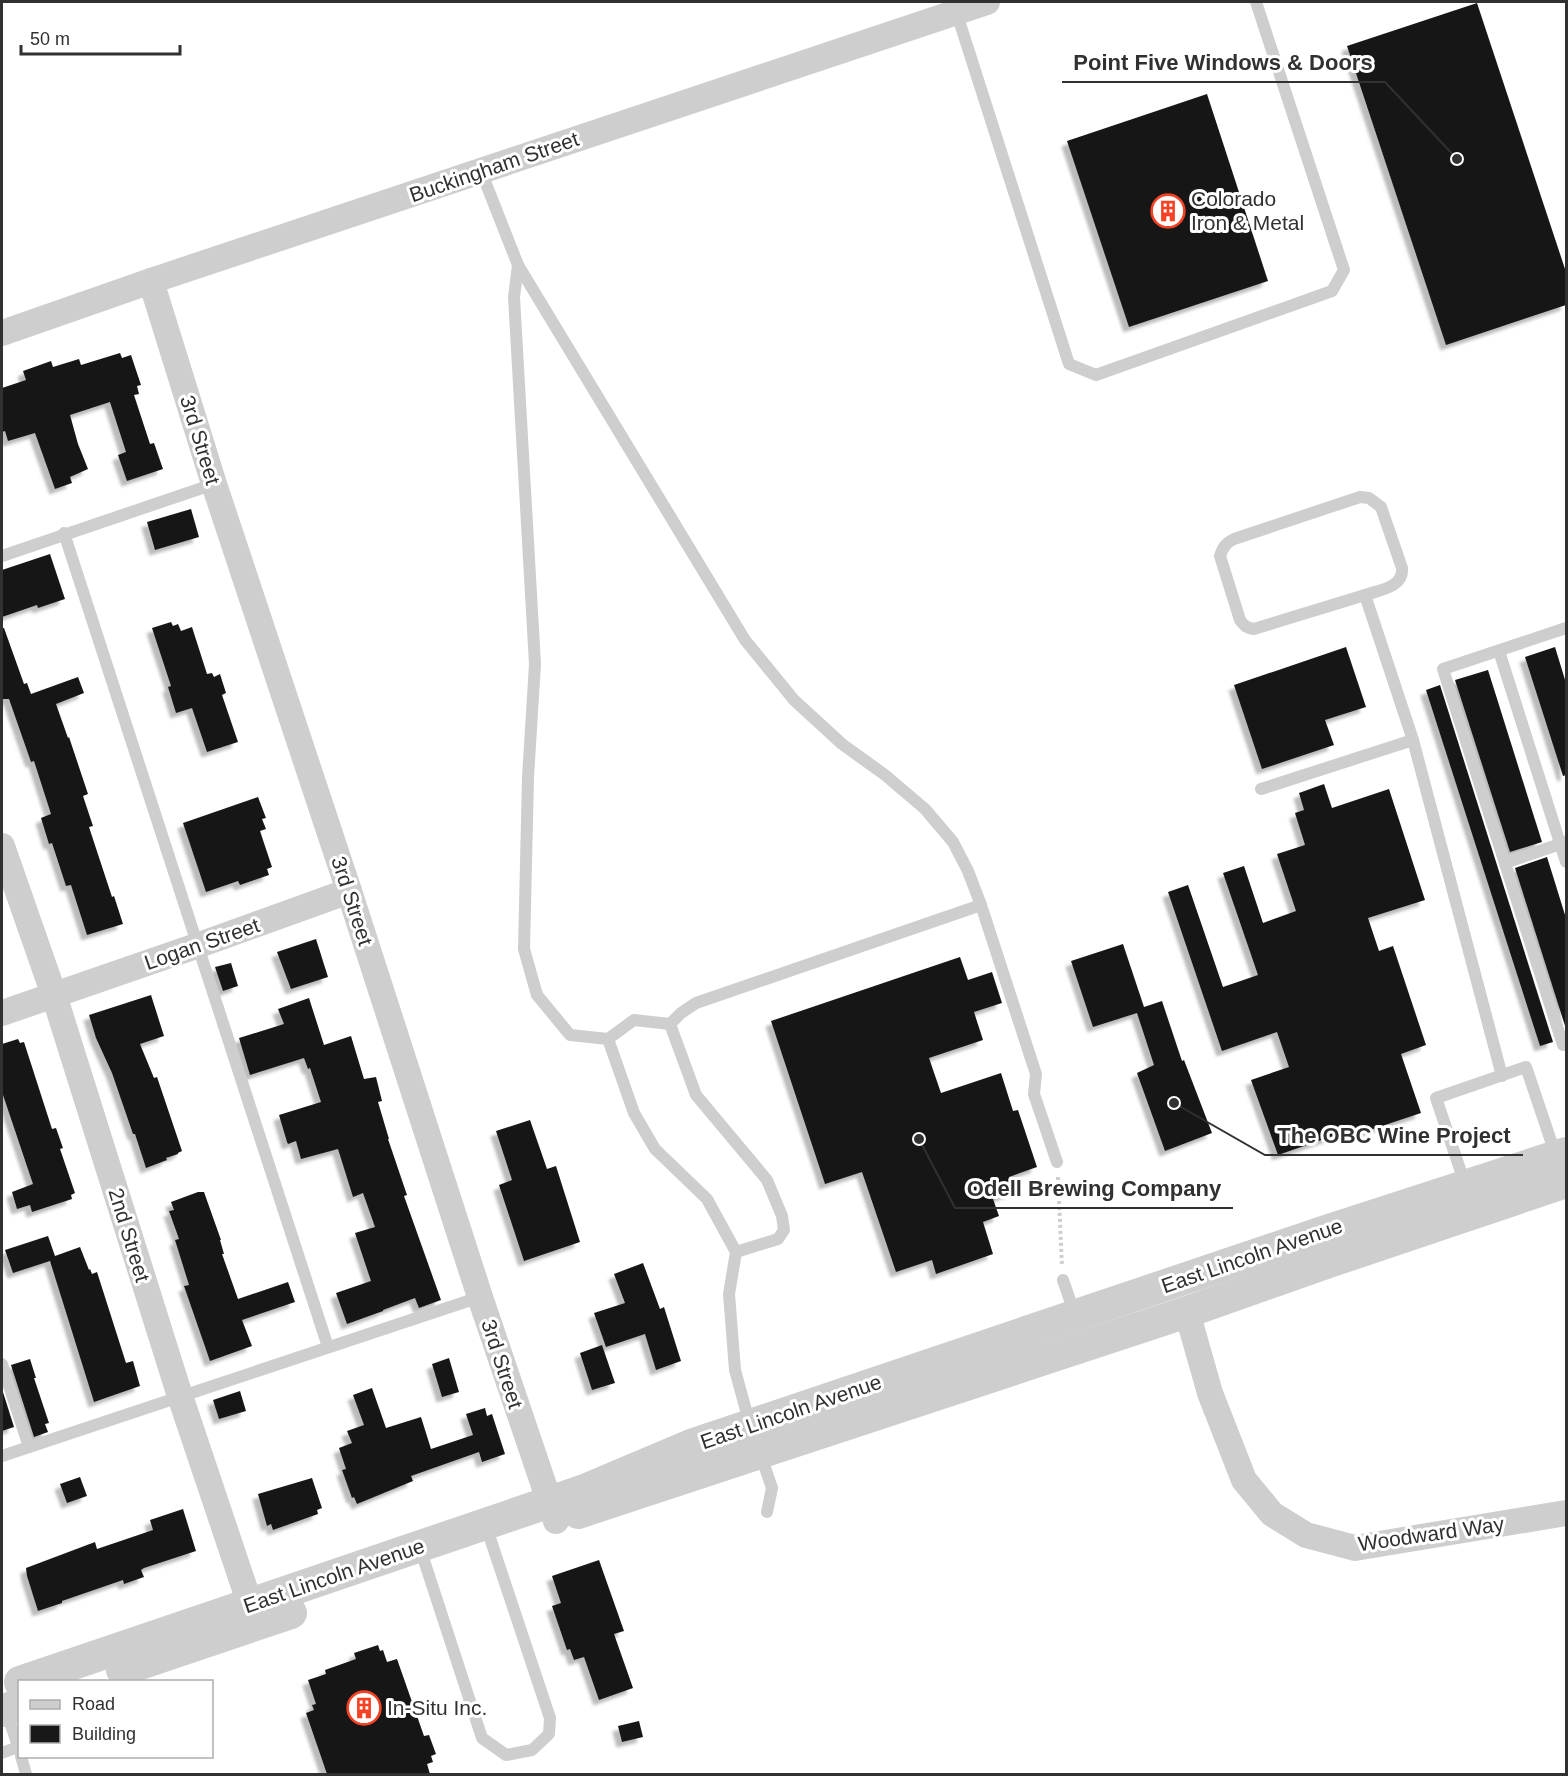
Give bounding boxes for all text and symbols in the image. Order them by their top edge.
scale bar [21,18,180,56]
text: 50 m [30,29,70,49]
callout: Point Five Windows & Doors [1062,42,1385,82]
text: Point Five Windows & Doors [1073,50,1373,75]
street label: Buckingham Street [406,127,582,206]
place label: Colorado Iron & Metal [1191,187,1304,234]
building icon: Colorado Iron & Metal [1150,193,1186,229]
street label: 3rd Street [176,392,225,487]
street label: 3rd Street [327,853,378,948]
street label: Logan Street [141,913,263,974]
callout: The OBC Wine Project [1265,1115,1523,1155]
text: The OBC Wine Project [1277,1123,1511,1148]
callout: Odell Brewing Company [955,1168,1233,1208]
text: Odell Brewing Company [967,1176,1222,1201]
street label: 2nd Street [104,1185,155,1285]
street label: East Lincoln Avenue [1158,1214,1345,1297]
street label: 3rd Street [477,1316,528,1411]
street label: East Lincoln Avenue [697,1370,884,1453]
street label: Woodward Way [1357,1512,1506,1555]
street label: East Lincoln Avenue [240,1534,427,1617]
legend [18,1680,213,1758]
building icon: In-Situ Inc. [346,1690,382,1726]
text: Road [72,1694,115,1714]
place label: In-Situ Inc. [387,1696,487,1719]
text: Building [72,1724,136,1744]

